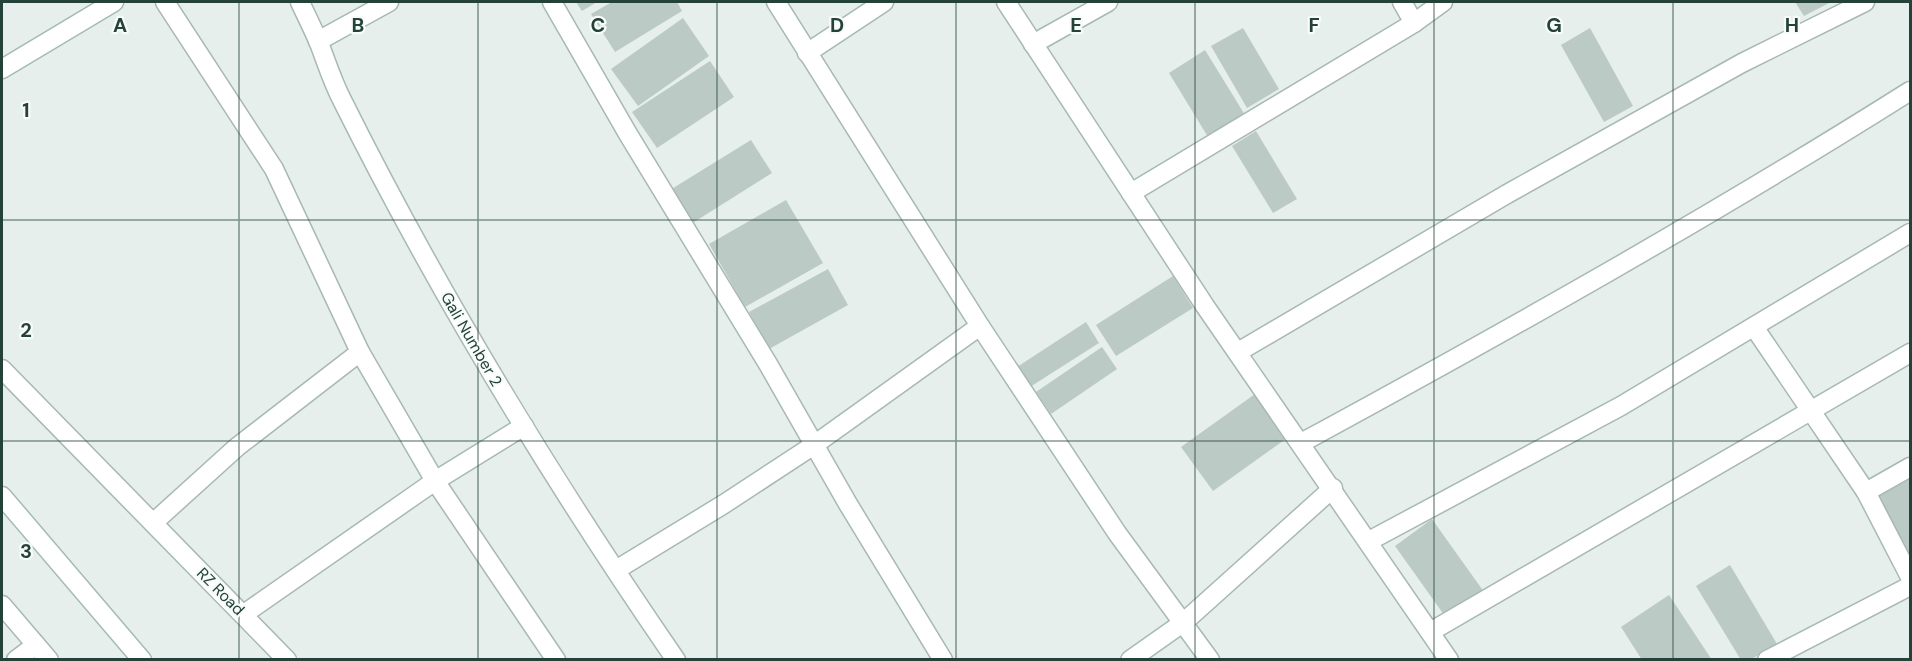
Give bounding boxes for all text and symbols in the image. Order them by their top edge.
text: A [113,12,127,38]
text: B [352,12,364,38]
text: C [591,12,605,38]
text: D [830,12,844,38]
text: E [1070,12,1082,38]
text: F [1308,12,1320,38]
text: G [1546,12,1562,38]
text: H [1785,12,1799,38]
text: 1 [22,97,30,123]
street label: Gali Number 2 [436,288,507,390]
text: 2 [20,317,32,343]
text: 3 [20,538,32,564]
street label: RZ Road [192,563,249,620]

